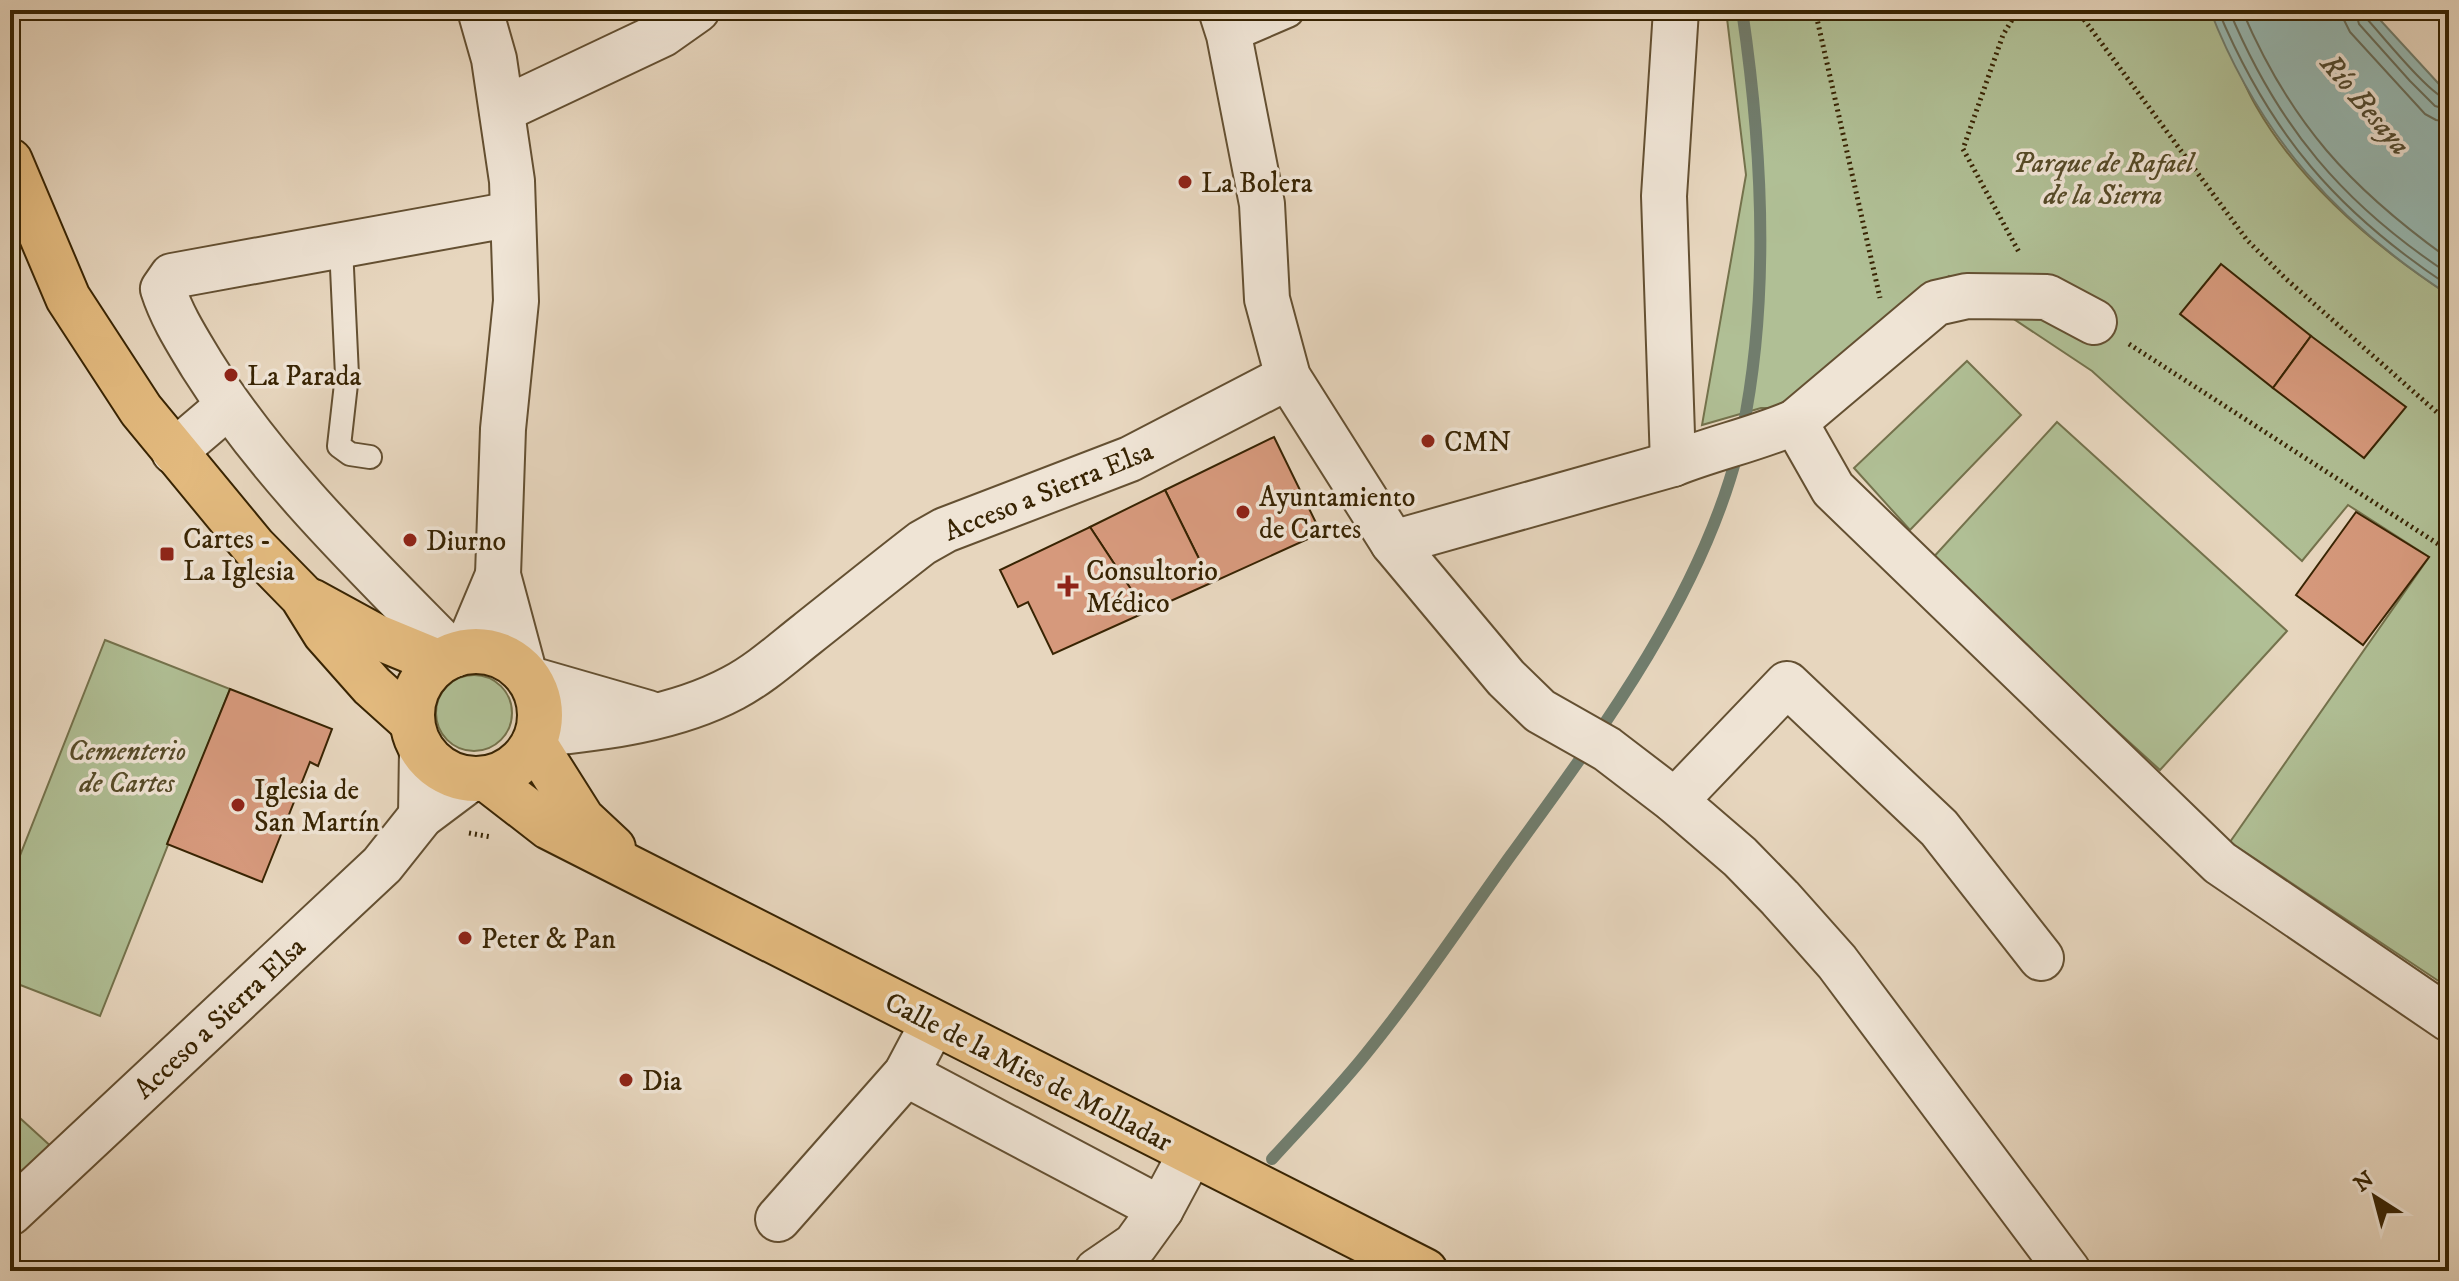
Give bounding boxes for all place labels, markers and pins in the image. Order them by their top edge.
place label: La Bolera [1201,166,1313,201]
marker: La Bolera [1176,173,1194,191]
place label: La Parada [247,359,362,394]
marker: La Parada [222,366,240,384]
place label: CMN [1444,425,1511,460]
marker: CMN [1419,432,1437,450]
place label: Ayuntamiento de Cartes [1259,480,1415,547]
marker: Ayuntamiento de Cartes [1234,503,1252,521]
place label: Cartes - La Iglesia [183,522,295,589]
place label: Diurno [426,524,506,559]
marker: Diurno [401,531,419,549]
marker: Cartes - La Iglesia [158,545,176,563]
place label: Consultorio Médico [1086,554,1218,621]
marker: Consultorio Médico [1057,575,1079,597]
place label: Iglesia de San Martín [254,773,380,840]
marker: Iglesia de San Martín [229,796,247,814]
place label: Peter & Pan [481,922,616,957]
marker: Peter & Pan [456,929,474,947]
place label: Dia [642,1064,682,1099]
marker: Dia [617,1071,635,1089]

